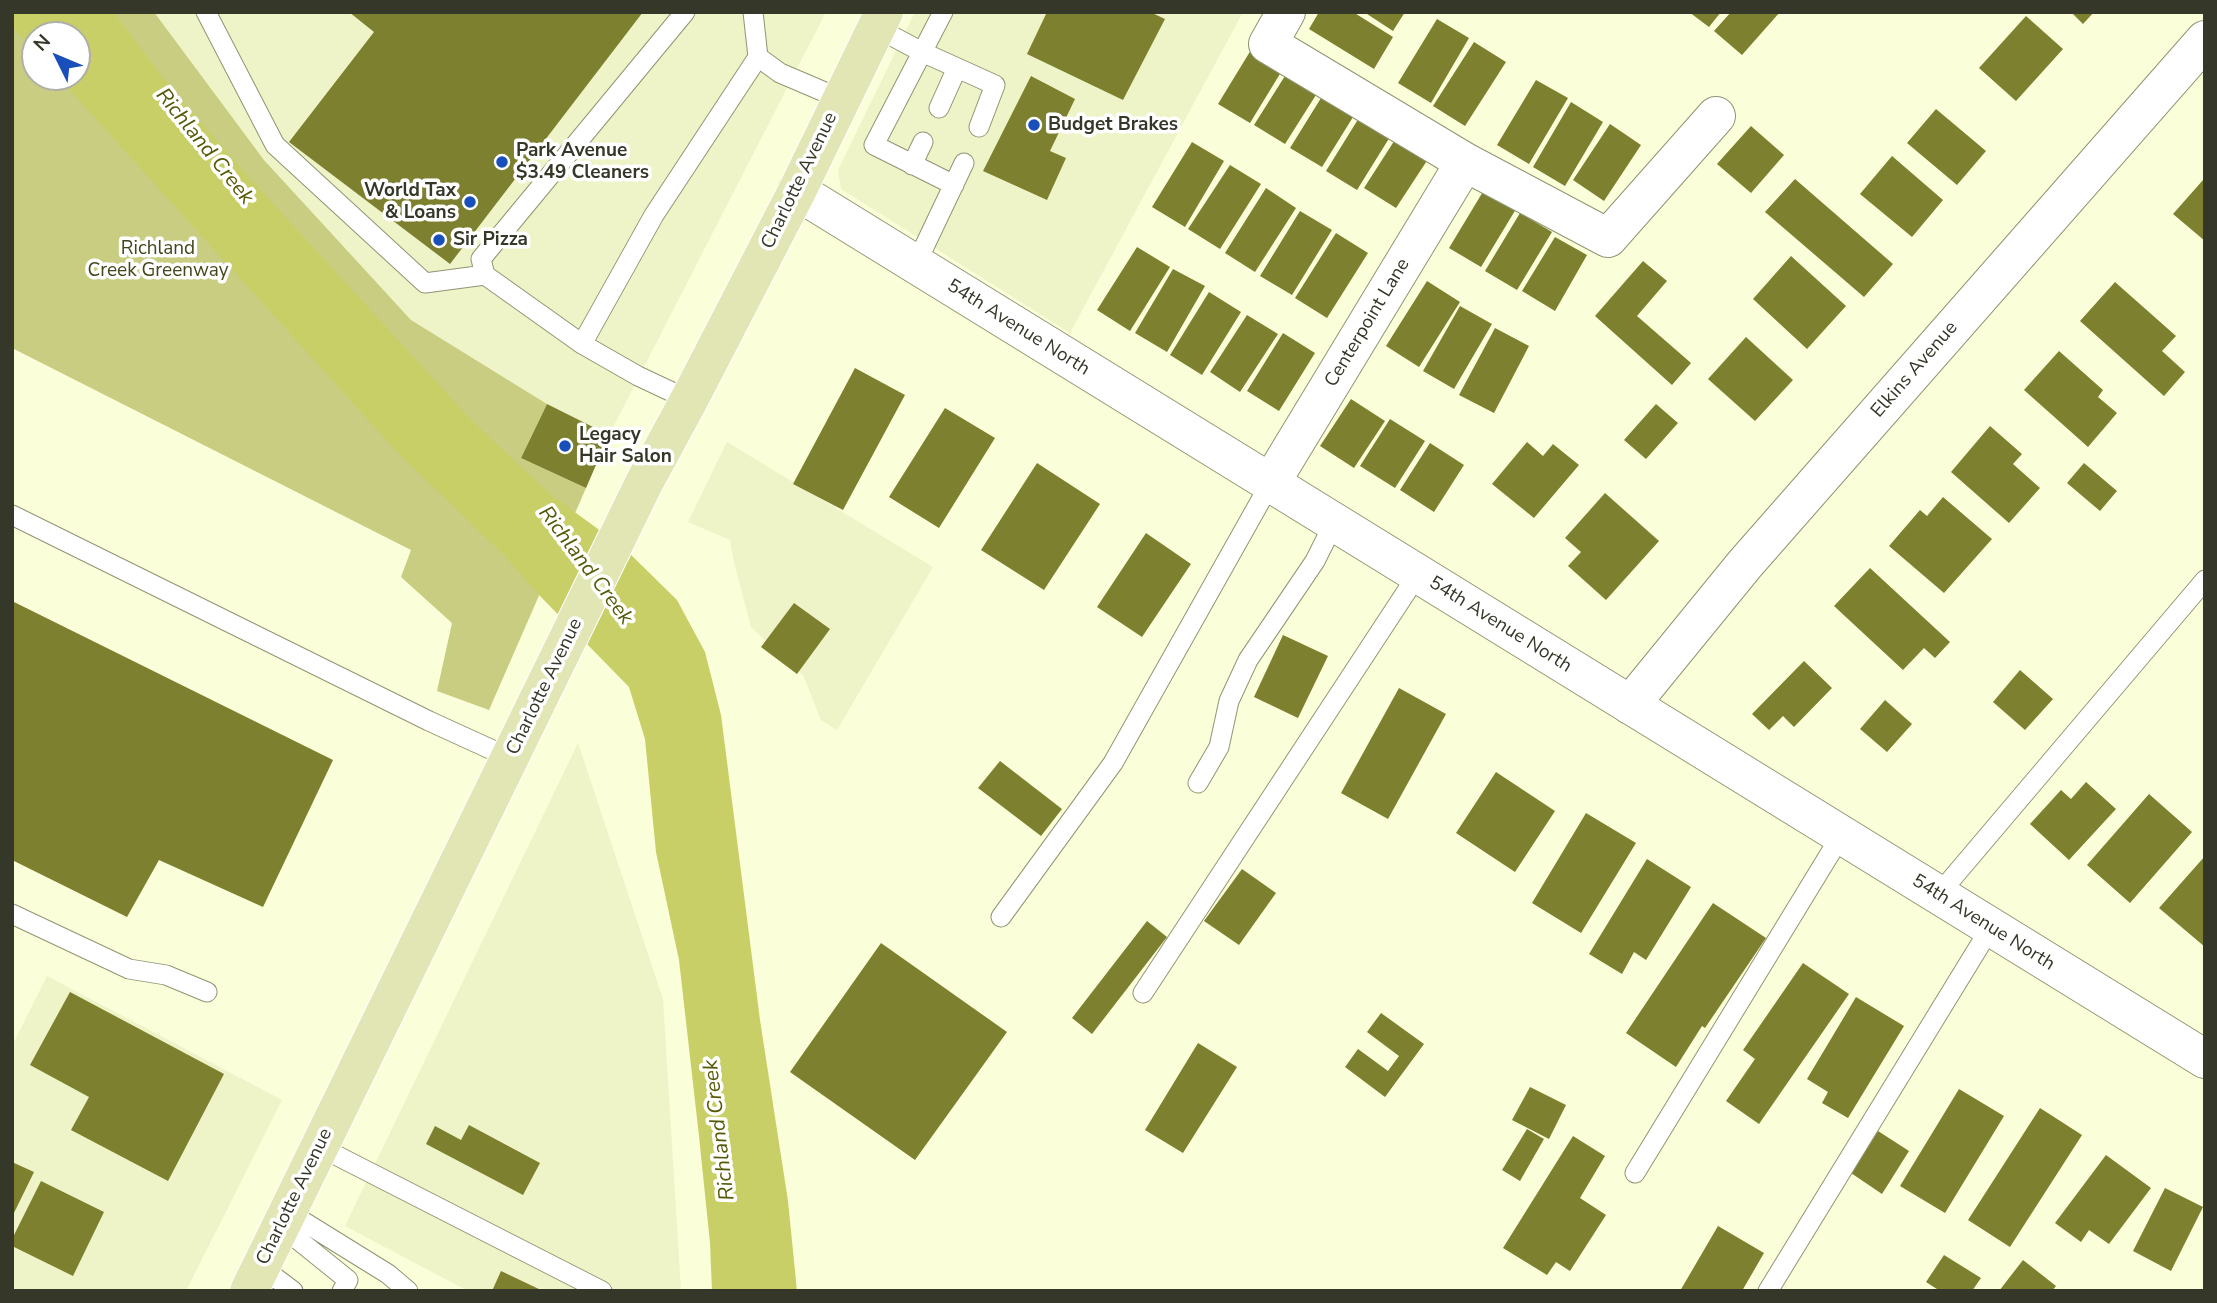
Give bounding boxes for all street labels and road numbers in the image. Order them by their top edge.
street label: Charlotte Avenue [757,109,843,253]
street label: Centerpoint Lane [1321,254,1415,392]
street label: 54th Avenue North [942,275,1094,381]
street label: Elkins Avenue [1867,317,1963,423]
street label: 54th Avenue North [1424,572,1576,678]
street label: Charlotte Avenue [502,615,588,759]
street label: 54th Avenue North [1907,870,2059,976]
street label: Charlotte Avenue [252,1125,338,1269]

